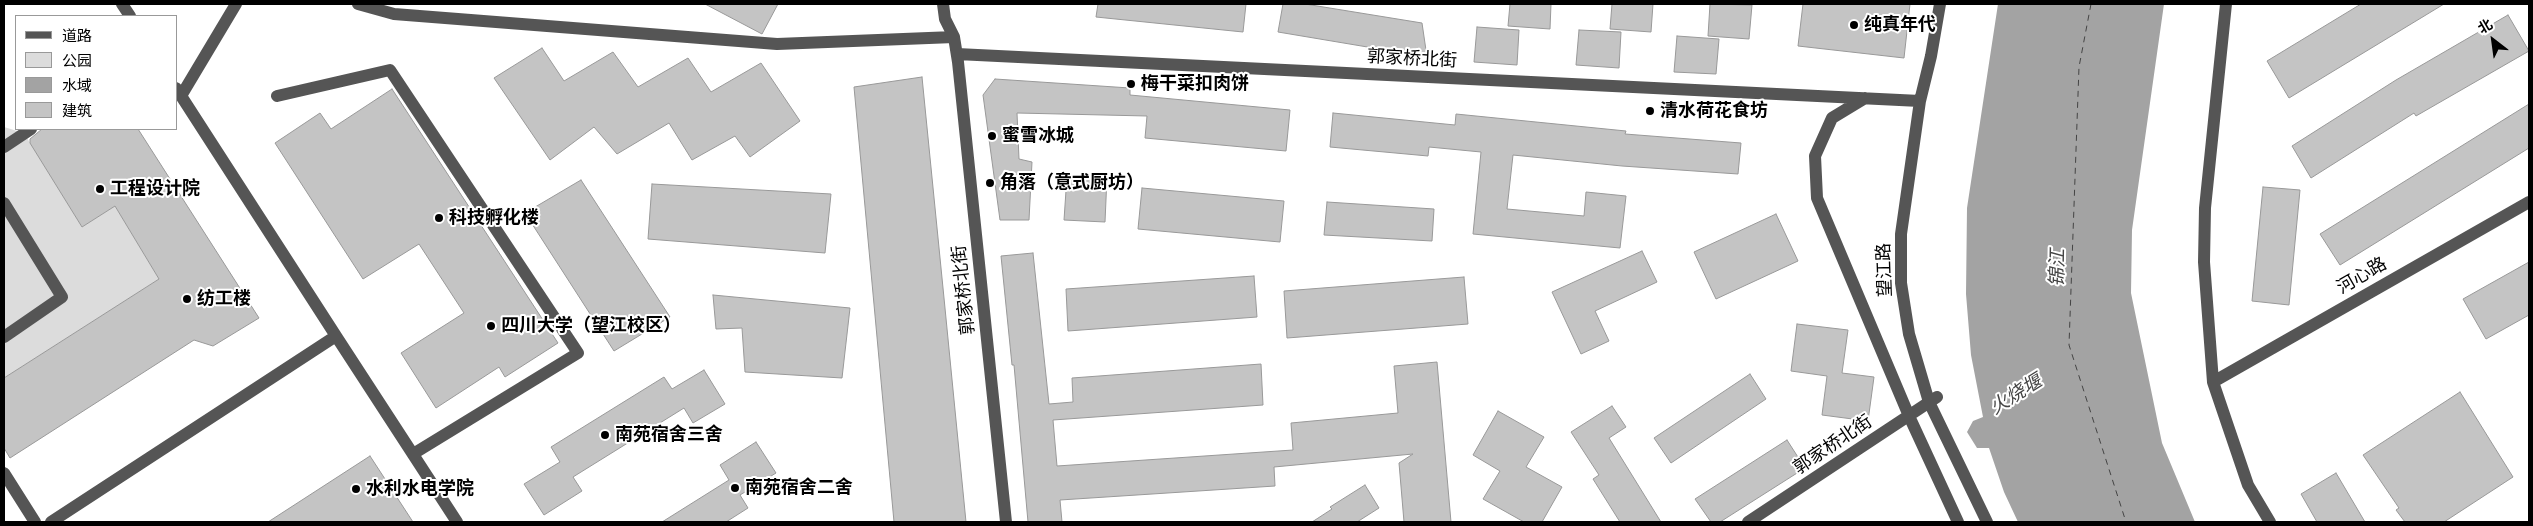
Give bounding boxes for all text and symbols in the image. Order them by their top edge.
place label: 纯真年代 [1864,14,1936,36]
legend [15,15,178,130]
north arrow [2468,15,2518,65]
text: 北 [2475,16,2496,37]
marker: 纯真年代 [1848,19,1860,31]
text: 道路 [62,27,92,45]
street label: 郭家桥北街 [1366,46,1458,72]
text: 公园 [62,52,92,70]
place label: 梅干菜扣肉饼 [1141,73,1249,95]
text: 水域 [62,77,92,95]
marker: 梅干菜扣肉饼 [1125,78,1137,90]
place label: 清水荷花食坊 [1660,100,1768,122]
text: 建筑 [62,102,92,120]
marker: 清水荷花食坊 [1644,105,1656,117]
place label: 蜜雪冰城 [1002,125,1074,147]
marker: 蜜雪冰城 [986,130,998,142]
place label: 角落（意式厨坊） [1000,172,1144,194]
marker: 角落（意式厨坊） [984,177,996,189]
place label: 工程设计院 [110,178,200,200]
marker: 工程设计院 [94,183,106,195]
place label: 科技孵化楼 [449,207,539,229]
marker: 科技孵化楼 [433,212,445,224]
street label: 望江路 [1873,243,1897,297]
street label: 郭家桥北街 [949,244,979,336]
water label: 锦江 [2046,249,2070,287]
street label: 河心路 [2333,253,2391,299]
place label: 纺工楼 [197,288,251,310]
marker: 纺工楼 [181,293,193,305]
place label: 四川大学（望江校区） [501,315,681,337]
marker: 四川大学（望江校区） [485,320,497,332]
water label: 火烧堰 [1986,370,2046,420]
street label: 郭家桥北街 [1790,411,1876,479]
place label: 南苑宿舍三舍 [615,424,723,446]
marker: 南苑宿舍三舍 [599,429,611,441]
place label: 南苑宿舍二舍 [745,477,853,499]
place label: 水利水电学院 [366,478,474,500]
marker: 南苑宿舍二舍 [729,482,741,494]
marker: 水利水电学院 [350,483,362,495]

